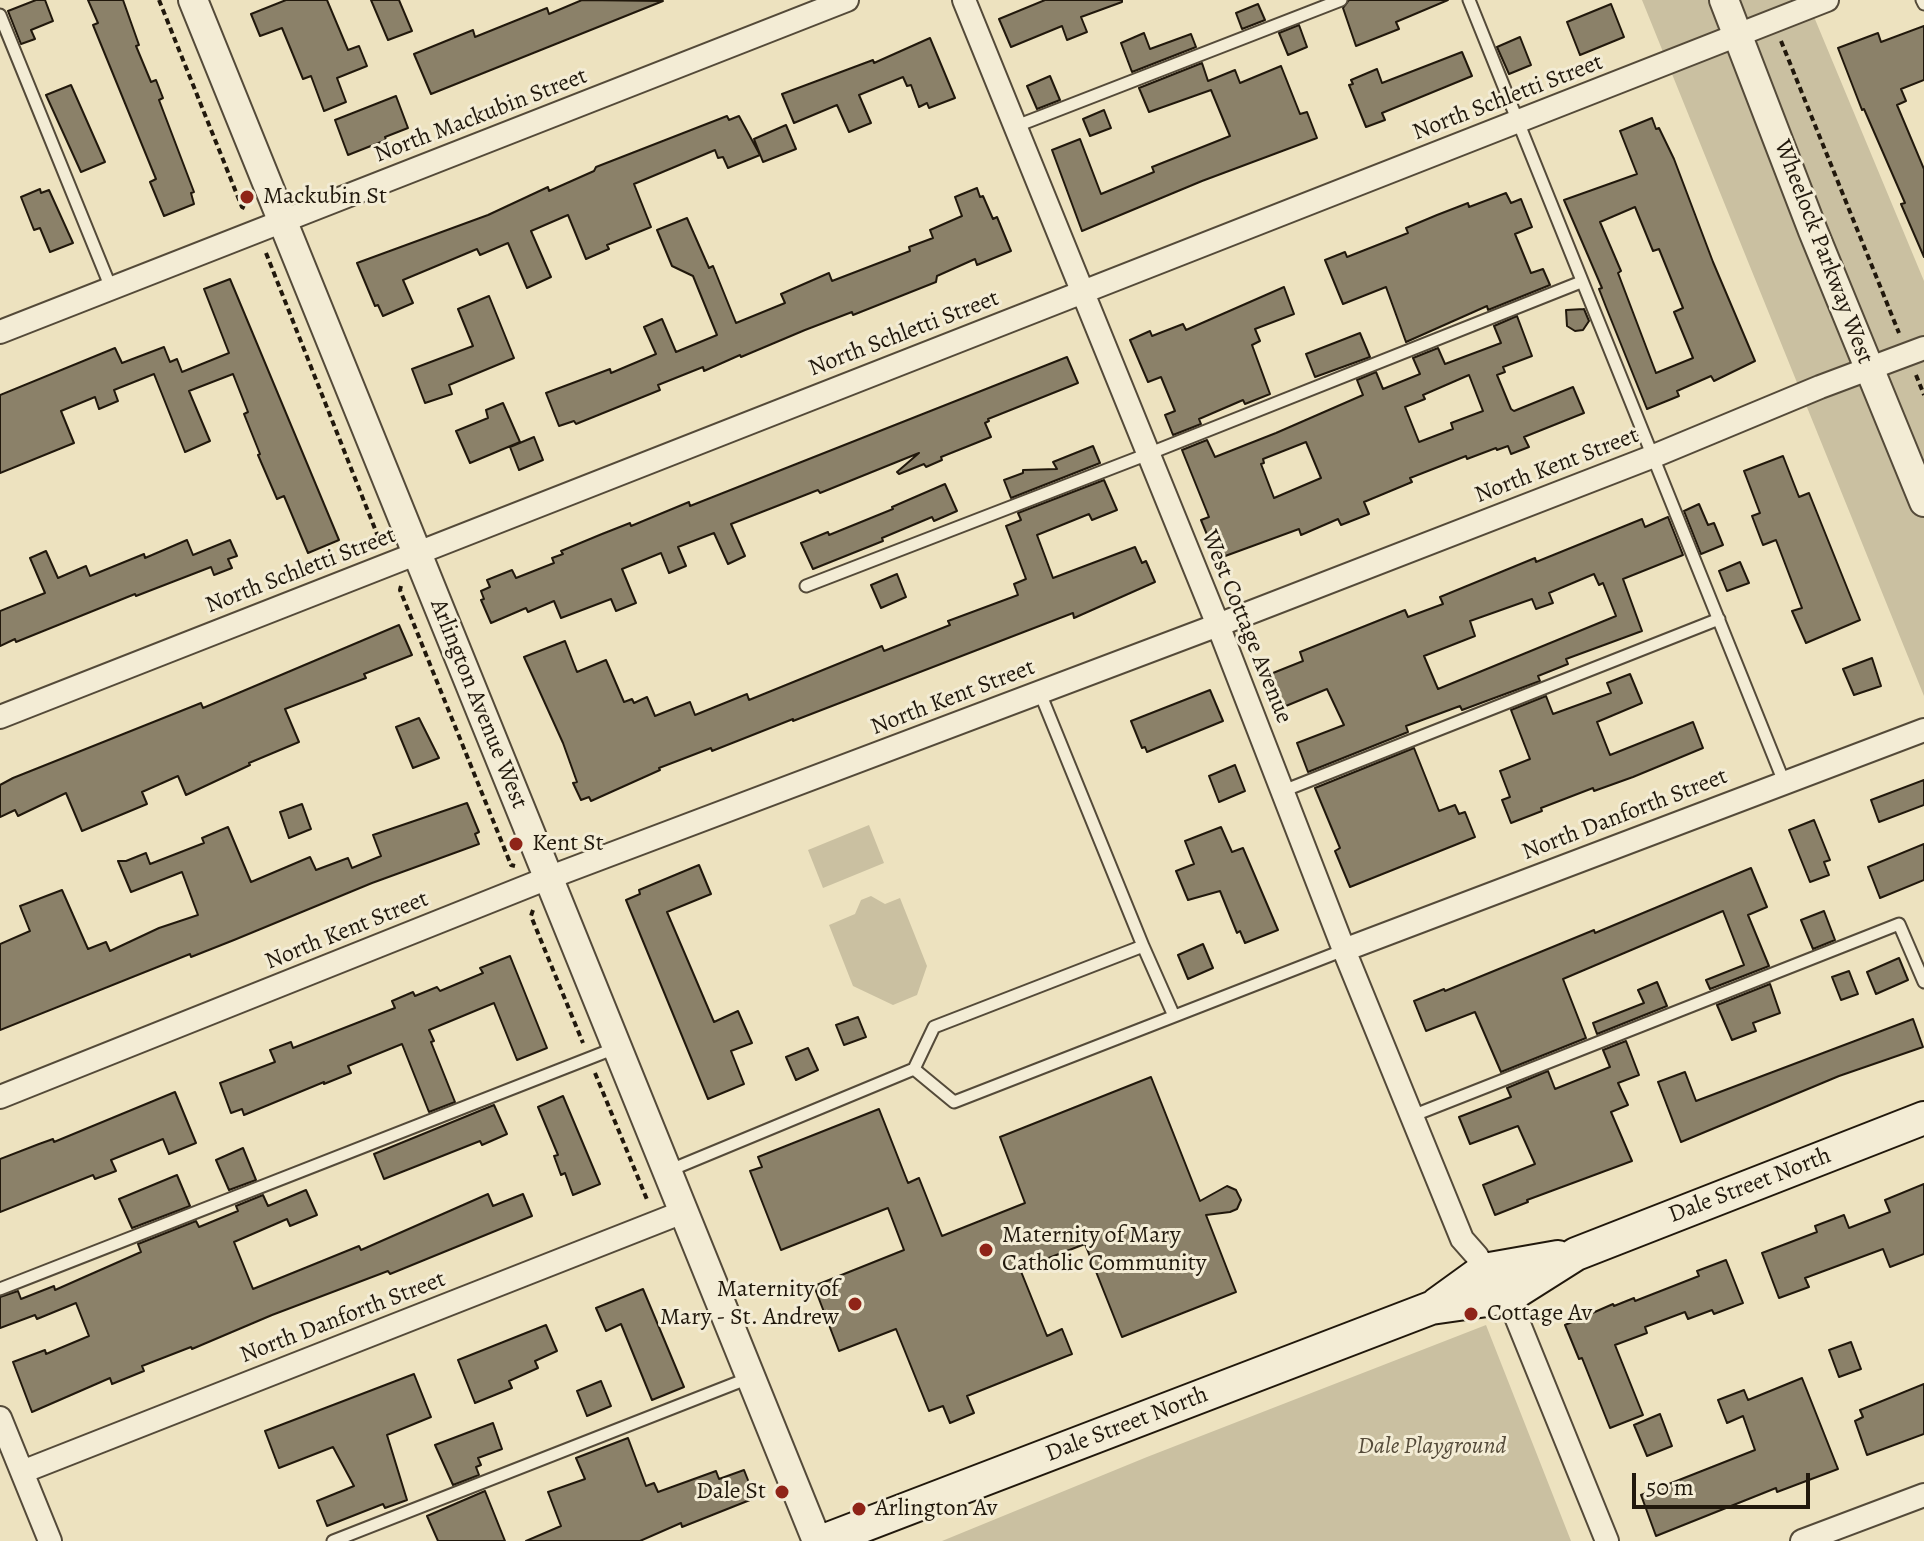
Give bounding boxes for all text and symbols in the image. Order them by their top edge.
street label: North Schletti Street [1409,48,1607,148]
street label: North Mackubin Street [371,62,591,170]
street label: Wheelock Parkway West [1767,136,1879,368]
place label: Mackubin St [263,183,387,211]
marker: Mackubin St [238,188,256,206]
street label: North Schletti Street [805,284,1003,384]
street label: North Kent Street [1471,421,1643,511]
street label: North Schletti Street [202,521,400,621]
street label: West Cottage Avenue [1194,526,1298,728]
street label: Arlington Avenue West [423,595,533,813]
street label: North Kent Street [867,653,1039,743]
street label: North Danforth Street [1518,763,1732,867]
place label: Kent St [532,830,604,858]
marker: Kent St [507,835,525,853]
street label: North Kent Street [261,885,433,977]
street label: Dale Street North [1665,1142,1835,1230]
place label: Maternity of Mary Catholic Community [1002,1222,1206,1278]
marker: Maternity of Mary Catholic Community [977,1241,995,1259]
street label: North Danforth Street [236,1266,450,1370]
place label: Maternity of Mary - St. Andrew [660,1276,839,1332]
marker: Maternity of Mary - St. Andrew [846,1295,864,1313]
place label: Cottage Av [1487,1300,1592,1328]
marker: Cottage Av [1462,1305,1480,1323]
street label: Dale Street North [1042,1381,1212,1469]
park label: Dale Playground [1358,1433,1506,1461]
scale bar [1636,1457,1814,1507]
text: 50 m [1646,1471,1694,1503]
place label: Dale St [696,1478,766,1506]
marker: Dale St [773,1483,791,1501]
place label: Arlington Av [875,1495,998,1523]
marker: Arlington Av [850,1500,868,1518]

